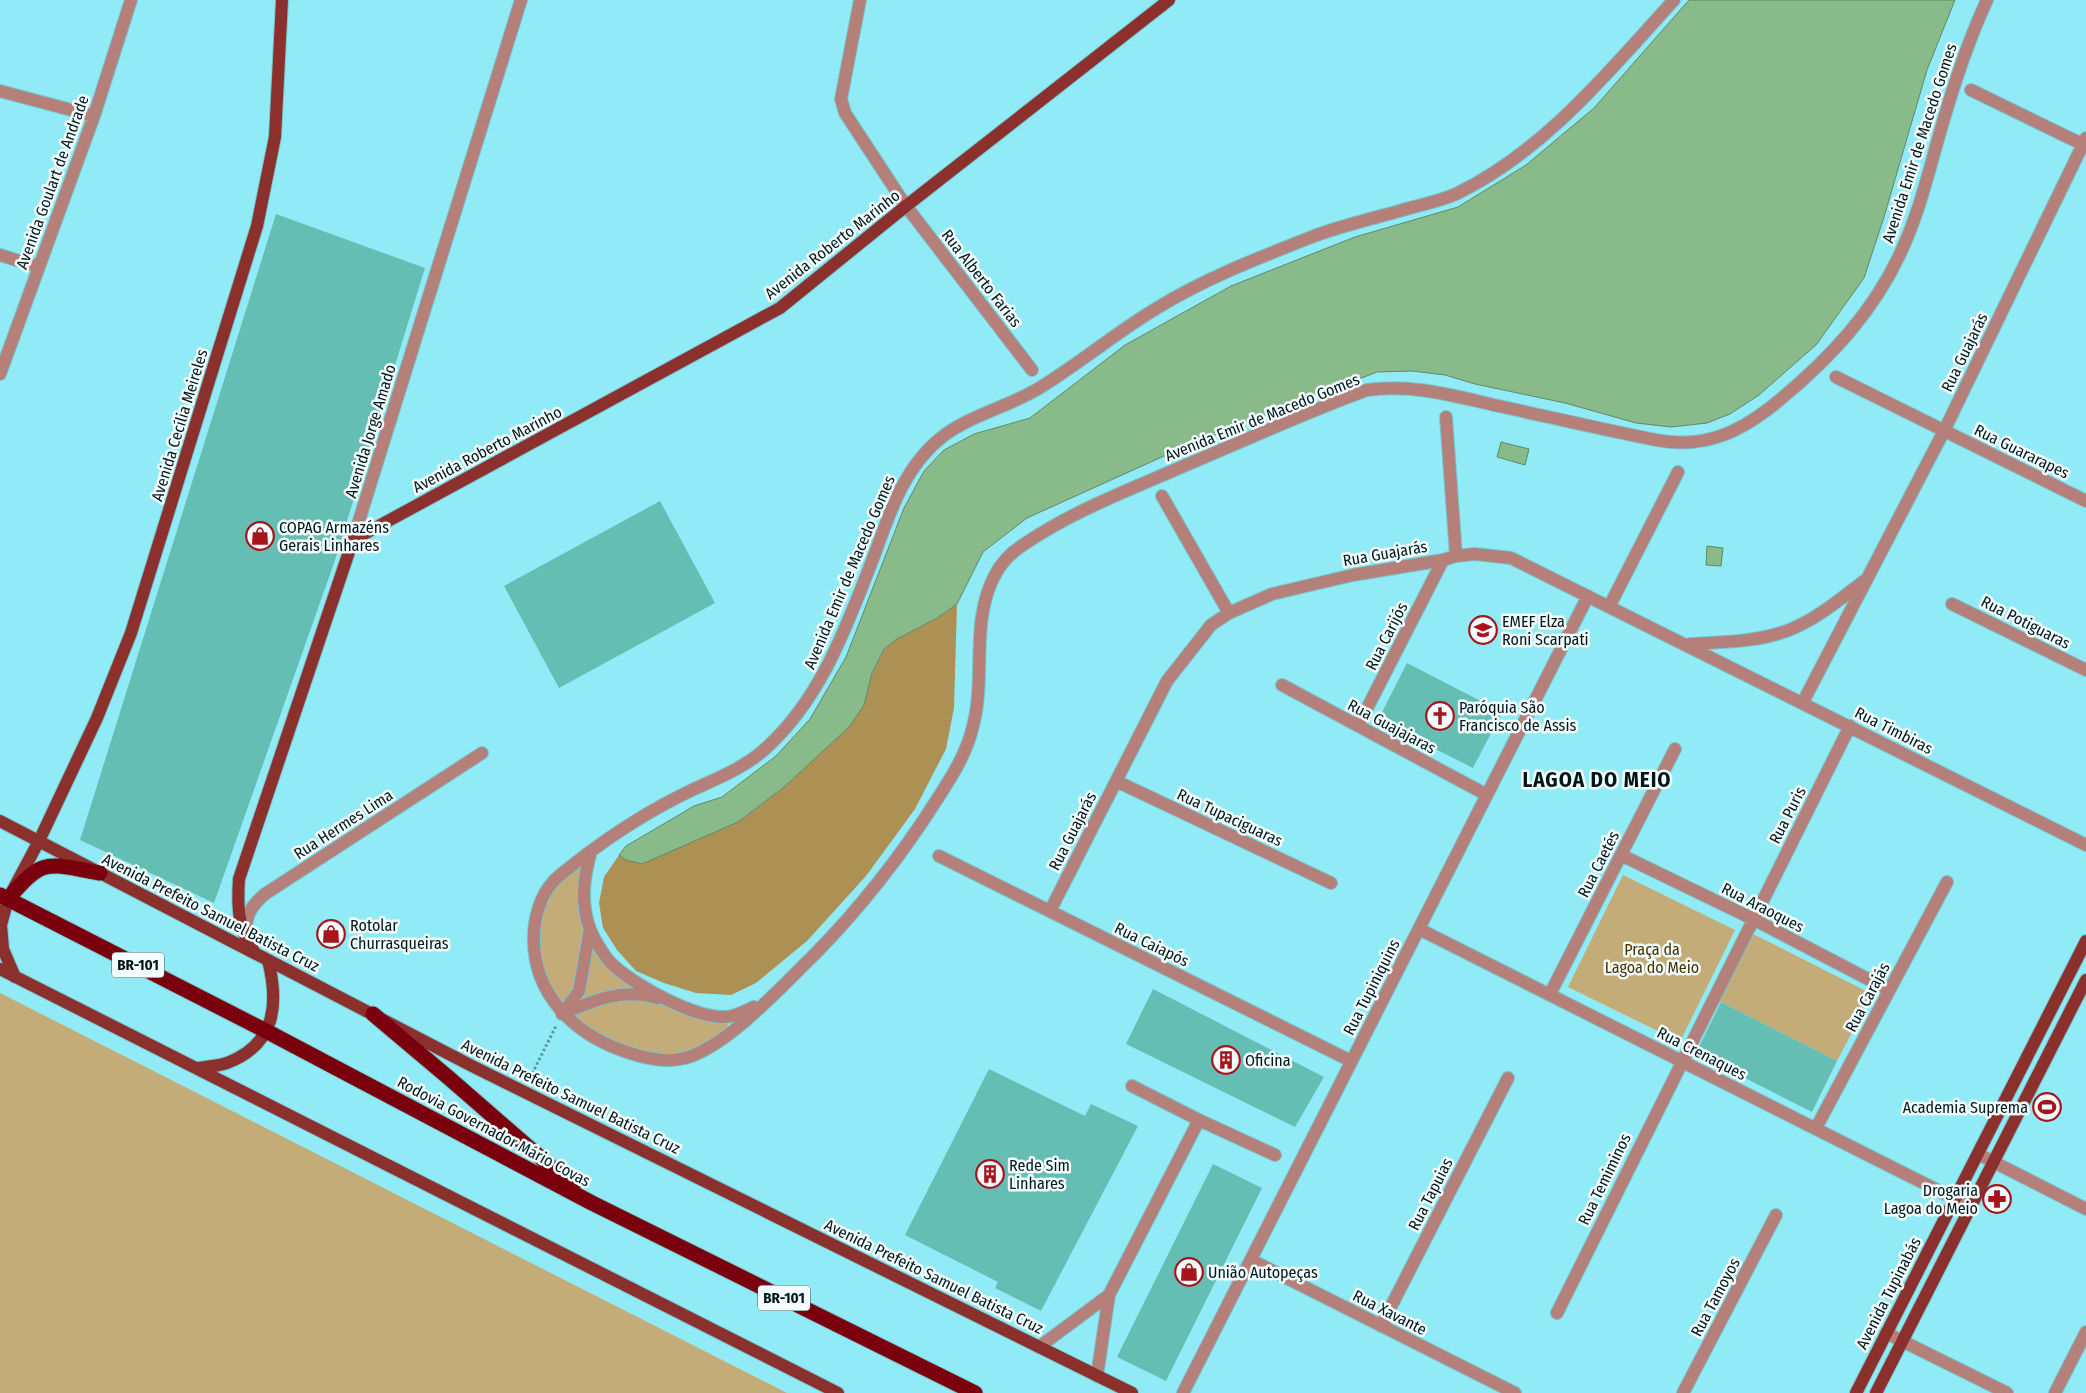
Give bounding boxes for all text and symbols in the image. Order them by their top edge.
street label: Avenida Emir de Macedo Gomes [1878,41,1961,245]
street label: Avenida Goulart de Andrade [12,93,93,272]
street label: Avenida Roberto Marinho [761,186,904,303]
street label: Rua Alberto Farias [938,226,1026,331]
street label: Rua Guajarás [1937,310,1992,395]
street label: Avenida Cecília Meireles [147,347,212,503]
street label: Avenida Jorge Amado [341,362,400,500]
street label: Avenida Emir de Macedo Gomes [1162,370,1362,465]
street label: Avenida Roberto Marinho [409,402,565,497]
street label: Rua Guararapes [1971,420,2072,483]
street label: Avenida Emir de Macedo Gomes [800,472,899,672]
place label: COPAG Armazéns Gerais Linhares [279,518,389,555]
shop icon: COPAG Armazéns Gerais Linhares [245,521,275,551]
street label: Rua Guajarás [1341,537,1429,570]
street label: Rua Potiguaras [1978,592,2074,653]
street label: Rua Carijós [1361,599,1412,673]
place label: EMEF Elza Roni Scarpati [1502,612,1589,649]
school or university icon: EMEF Elza Roni Scarpati [1468,615,1498,645]
street label: Rua Guajajaras [1344,695,1439,758]
place label: Paróquia São Francisco de Assis [1459,698,1576,735]
church icon: Paróquia São Francisco de Assis [1425,701,1455,731]
street label: Rua Timbiras [1852,703,1936,758]
district label: LAGOA DO MEIO [1522,767,1672,793]
street label: Rua Puris [1765,783,1810,847]
street label: Rua Hermes Lima [290,785,396,863]
street label: Rua Tupaciguaras [1174,785,1286,850]
street label: Rua Guajarás [1045,789,1100,874]
street label: Rua Caetés [1574,828,1623,901]
street label: Avenida Prefeito Samuel Batista Cruz [99,849,322,976]
street label: Rua Araoques [1718,879,1807,936]
place label: Rotolar Churrasqueiras [350,916,449,953]
street label: Rua Caiapós [1112,918,1192,971]
shop icon: Rotolar Churrasqueiras [316,919,346,949]
street label: Rua Tupiniquins [1339,936,1404,1038]
park label: Praça da Lagoa do Meio [1605,940,1699,977]
road number: BR-101 [112,952,164,978]
street label: Rua Carajás [1841,959,1894,1035]
street label: Rua Crenaques [1654,1023,1750,1084]
street label: Avenida Prefeito Samuel Batista Cruz [458,1035,683,1158]
building icon: Oficina [1211,1045,1241,1075]
place label: Oficina [1245,1051,1291,1070]
street label: Rodovia Governador Mário Covas [394,1072,594,1191]
sports icon: Academia Suprema [2032,1092,2062,1122]
place label: Academia Suprema [1903,1098,2028,1117]
street label: Rua Temiminos [1574,1130,1635,1228]
street label: Rua Tapuias [1404,1155,1457,1234]
place label: Rede Sim Linhares [1009,1156,1070,1193]
building icon: Rede Sim Linhares [975,1159,1005,1189]
place label: Drogaria Lagoa do Meio [1884,1181,1978,1218]
pharmacy icon: Drogaria Lagoa do Meio [1982,1184,2012,1214]
street label: Avenida Prefeito Samuel Batista Cruz [821,1215,1046,1338]
street label: Avenida Tupinabás [1852,1234,1925,1352]
street label: Rua Tamoyos [1687,1255,1744,1340]
shop icon: União Autopeças [1174,1257,1204,1287]
place label: União Autopeças [1208,1263,1318,1282]
road number: BR-101 [758,1286,810,1310]
street label: Rua Xavante [1350,1286,1430,1339]

